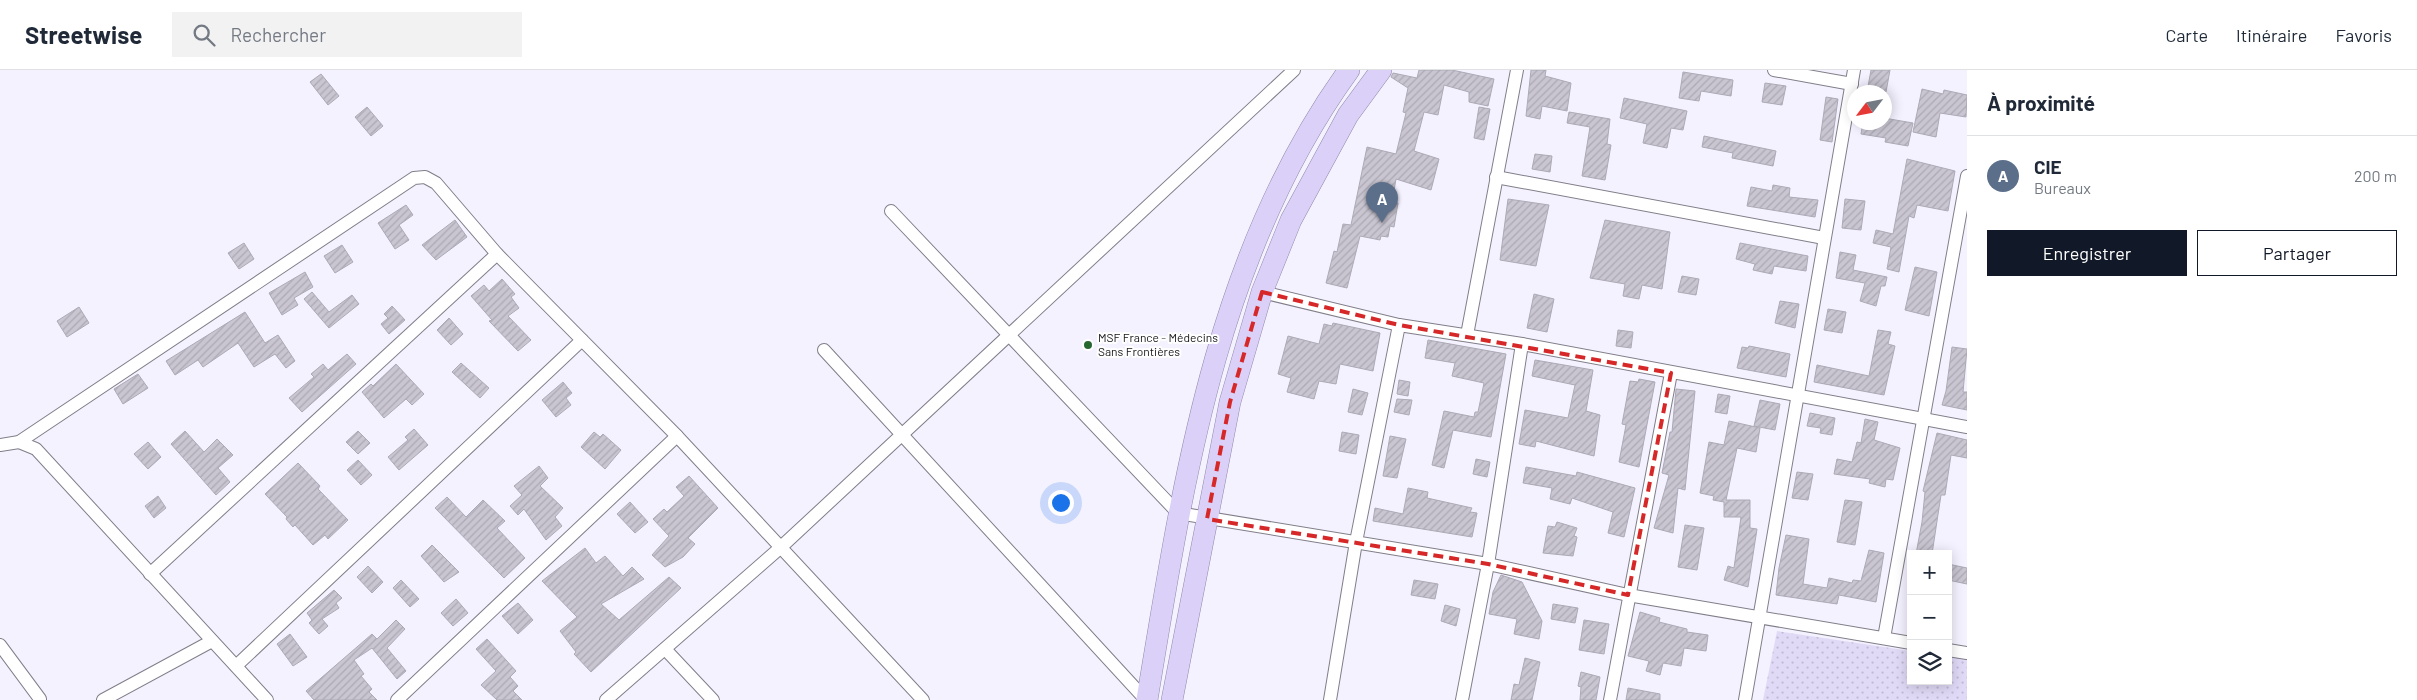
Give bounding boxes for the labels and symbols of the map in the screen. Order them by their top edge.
north arrow [1847,85,1892,130]
pin: A [1366,182,1398,223]
place label: MSF France - Médecins Sans Frontières [1098,330,1218,358]
marker: MSF France - Médecins Sans Frontières [1082,339,1094,351]
your location [1048,490,1074,516]

